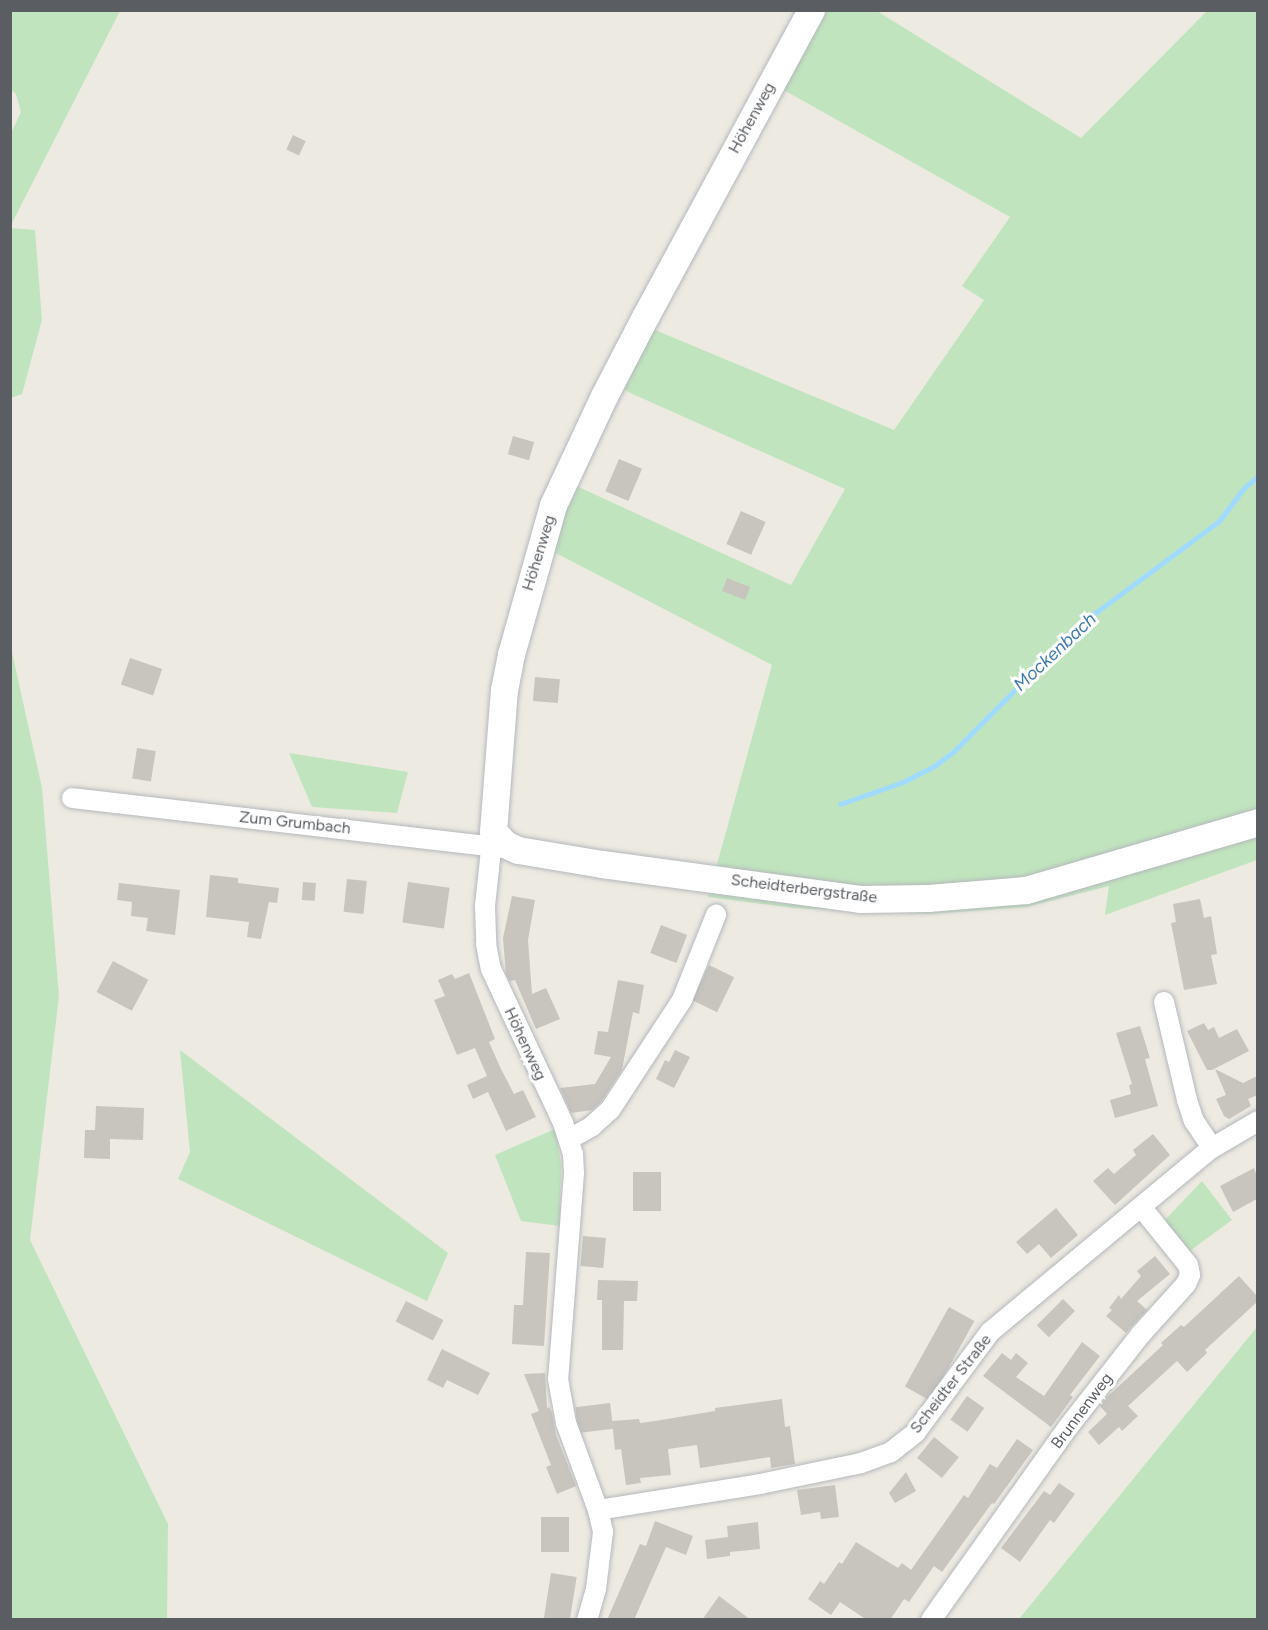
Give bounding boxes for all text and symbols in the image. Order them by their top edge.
street label: Höhenweg [725,79,779,157]
street label: Höhenweg [518,513,560,593]
water label: Mockenbach [1009,608,1101,696]
street label: Zum Grumbach [238,808,352,838]
street label: Scheidterbergstraße [730,871,878,907]
street label: Höhenweg [500,1004,550,1084]
street label: Scheidter Straße [906,1331,996,1437]
street label: Brunnenweg [1047,1369,1117,1453]

